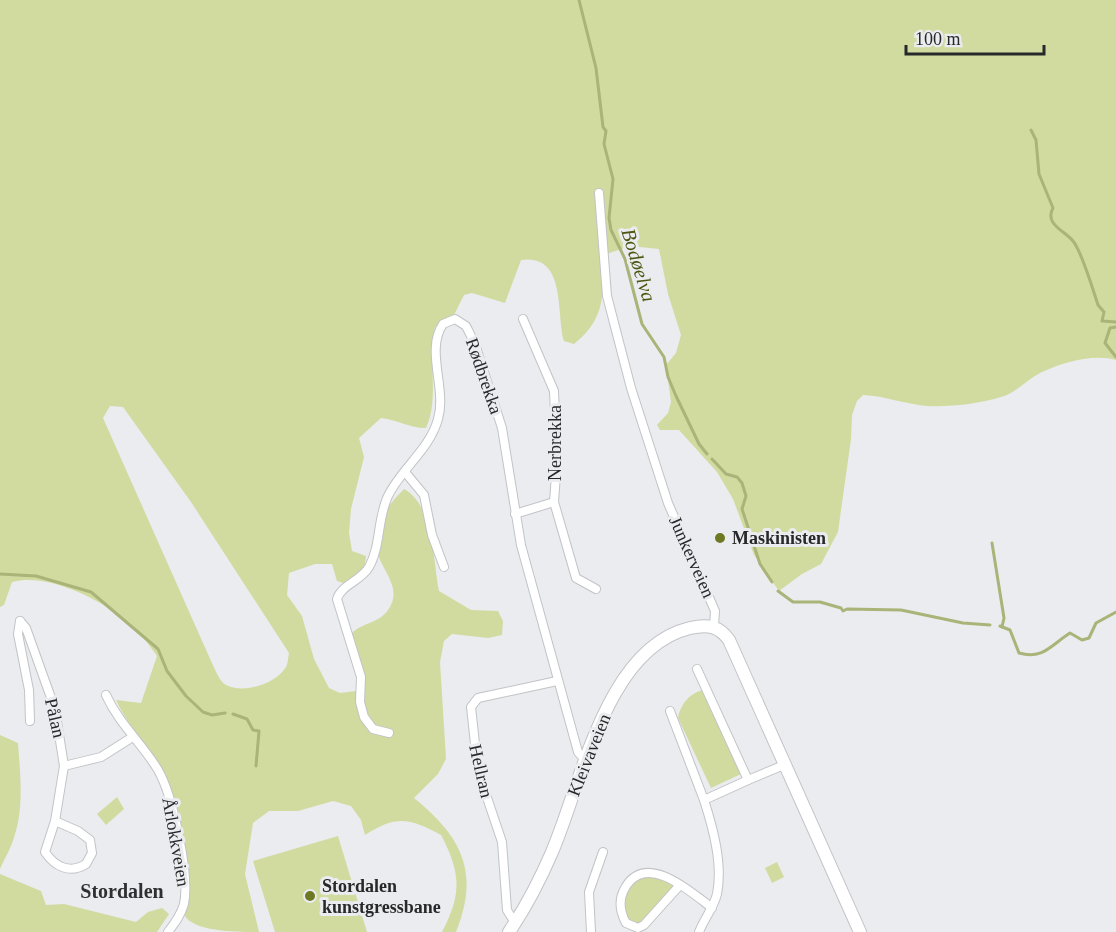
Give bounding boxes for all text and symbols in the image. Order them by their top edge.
scale bar [906,18,1044,56]
text: 100 m [915,29,961,49]
water label: Bodøelva [617,226,661,304]
street label: Rødbrekka [462,335,506,417]
street label: Nerbrekka [545,405,565,481]
street label: Junkerveien [665,513,719,601]
place label: Maskinisten [732,528,826,548]
marker: Maskinisten [713,531,727,545]
street label: Pålan [41,696,69,740]
street label: Kleivaveien [563,711,615,799]
street label: Hellran [465,742,497,800]
street label: Årlokkveien [158,796,194,888]
place label: Stordalen kunstgressbane [322,876,441,917]
district label: Stordalen [80,880,164,902]
marker: Stordalen kunstgressbane [303,889,317,903]

